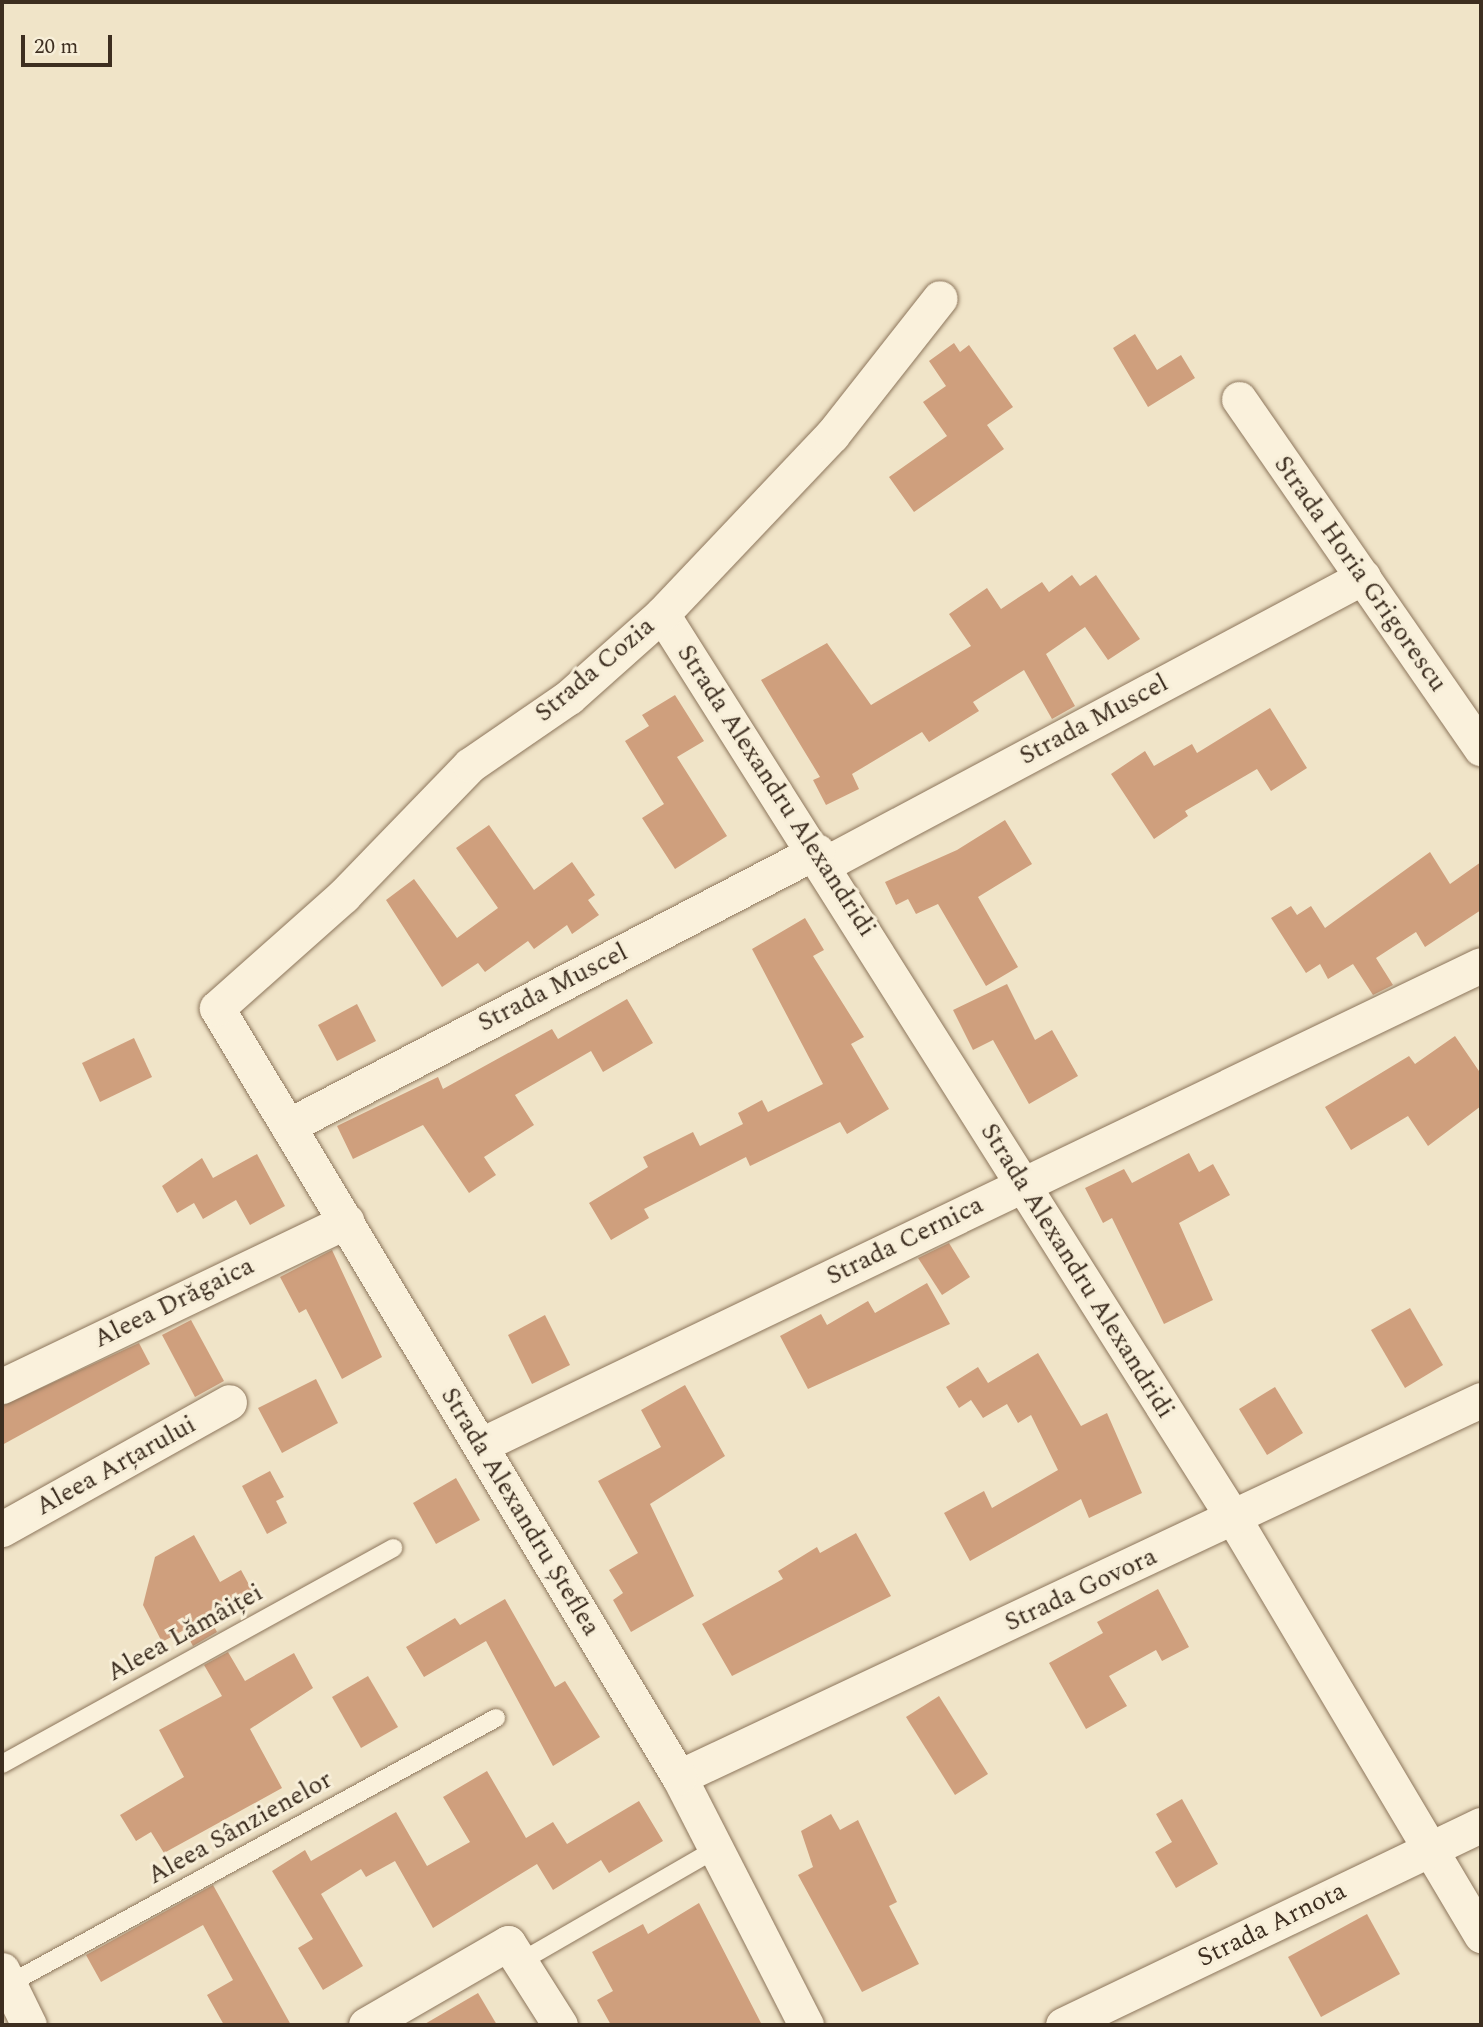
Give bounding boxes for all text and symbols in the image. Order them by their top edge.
scale bar [24,21,116,65]
text: 20 m [34,31,78,63]
street label: Strada Horia Grigorescu [1267,450,1453,698]
street label: Strada Cozia [529,611,661,729]
street label: Strada Alexandru Alexandridi [670,639,882,943]
street label: Strada Muscel [1014,668,1174,772]
street label: Strada Muscel [473,937,633,1039]
street label: Strada Alexandru Alexandridi [973,1118,1181,1424]
street label: Strada Cernica [821,1190,989,1292]
street label: Aleea Drăgaica [89,1251,259,1355]
street label: Strada Alexandru Șteflea [433,1382,607,1642]
street label: Aleea Arțarului [30,1409,202,1523]
street label: Strada Govora [1000,1541,1162,1639]
street label: Aleea Lămâiței [102,1577,268,1689]
street label: Aleea Sânzienelor [142,1764,338,1892]
street label: Strada Arnota [1193,1876,1351,1974]

